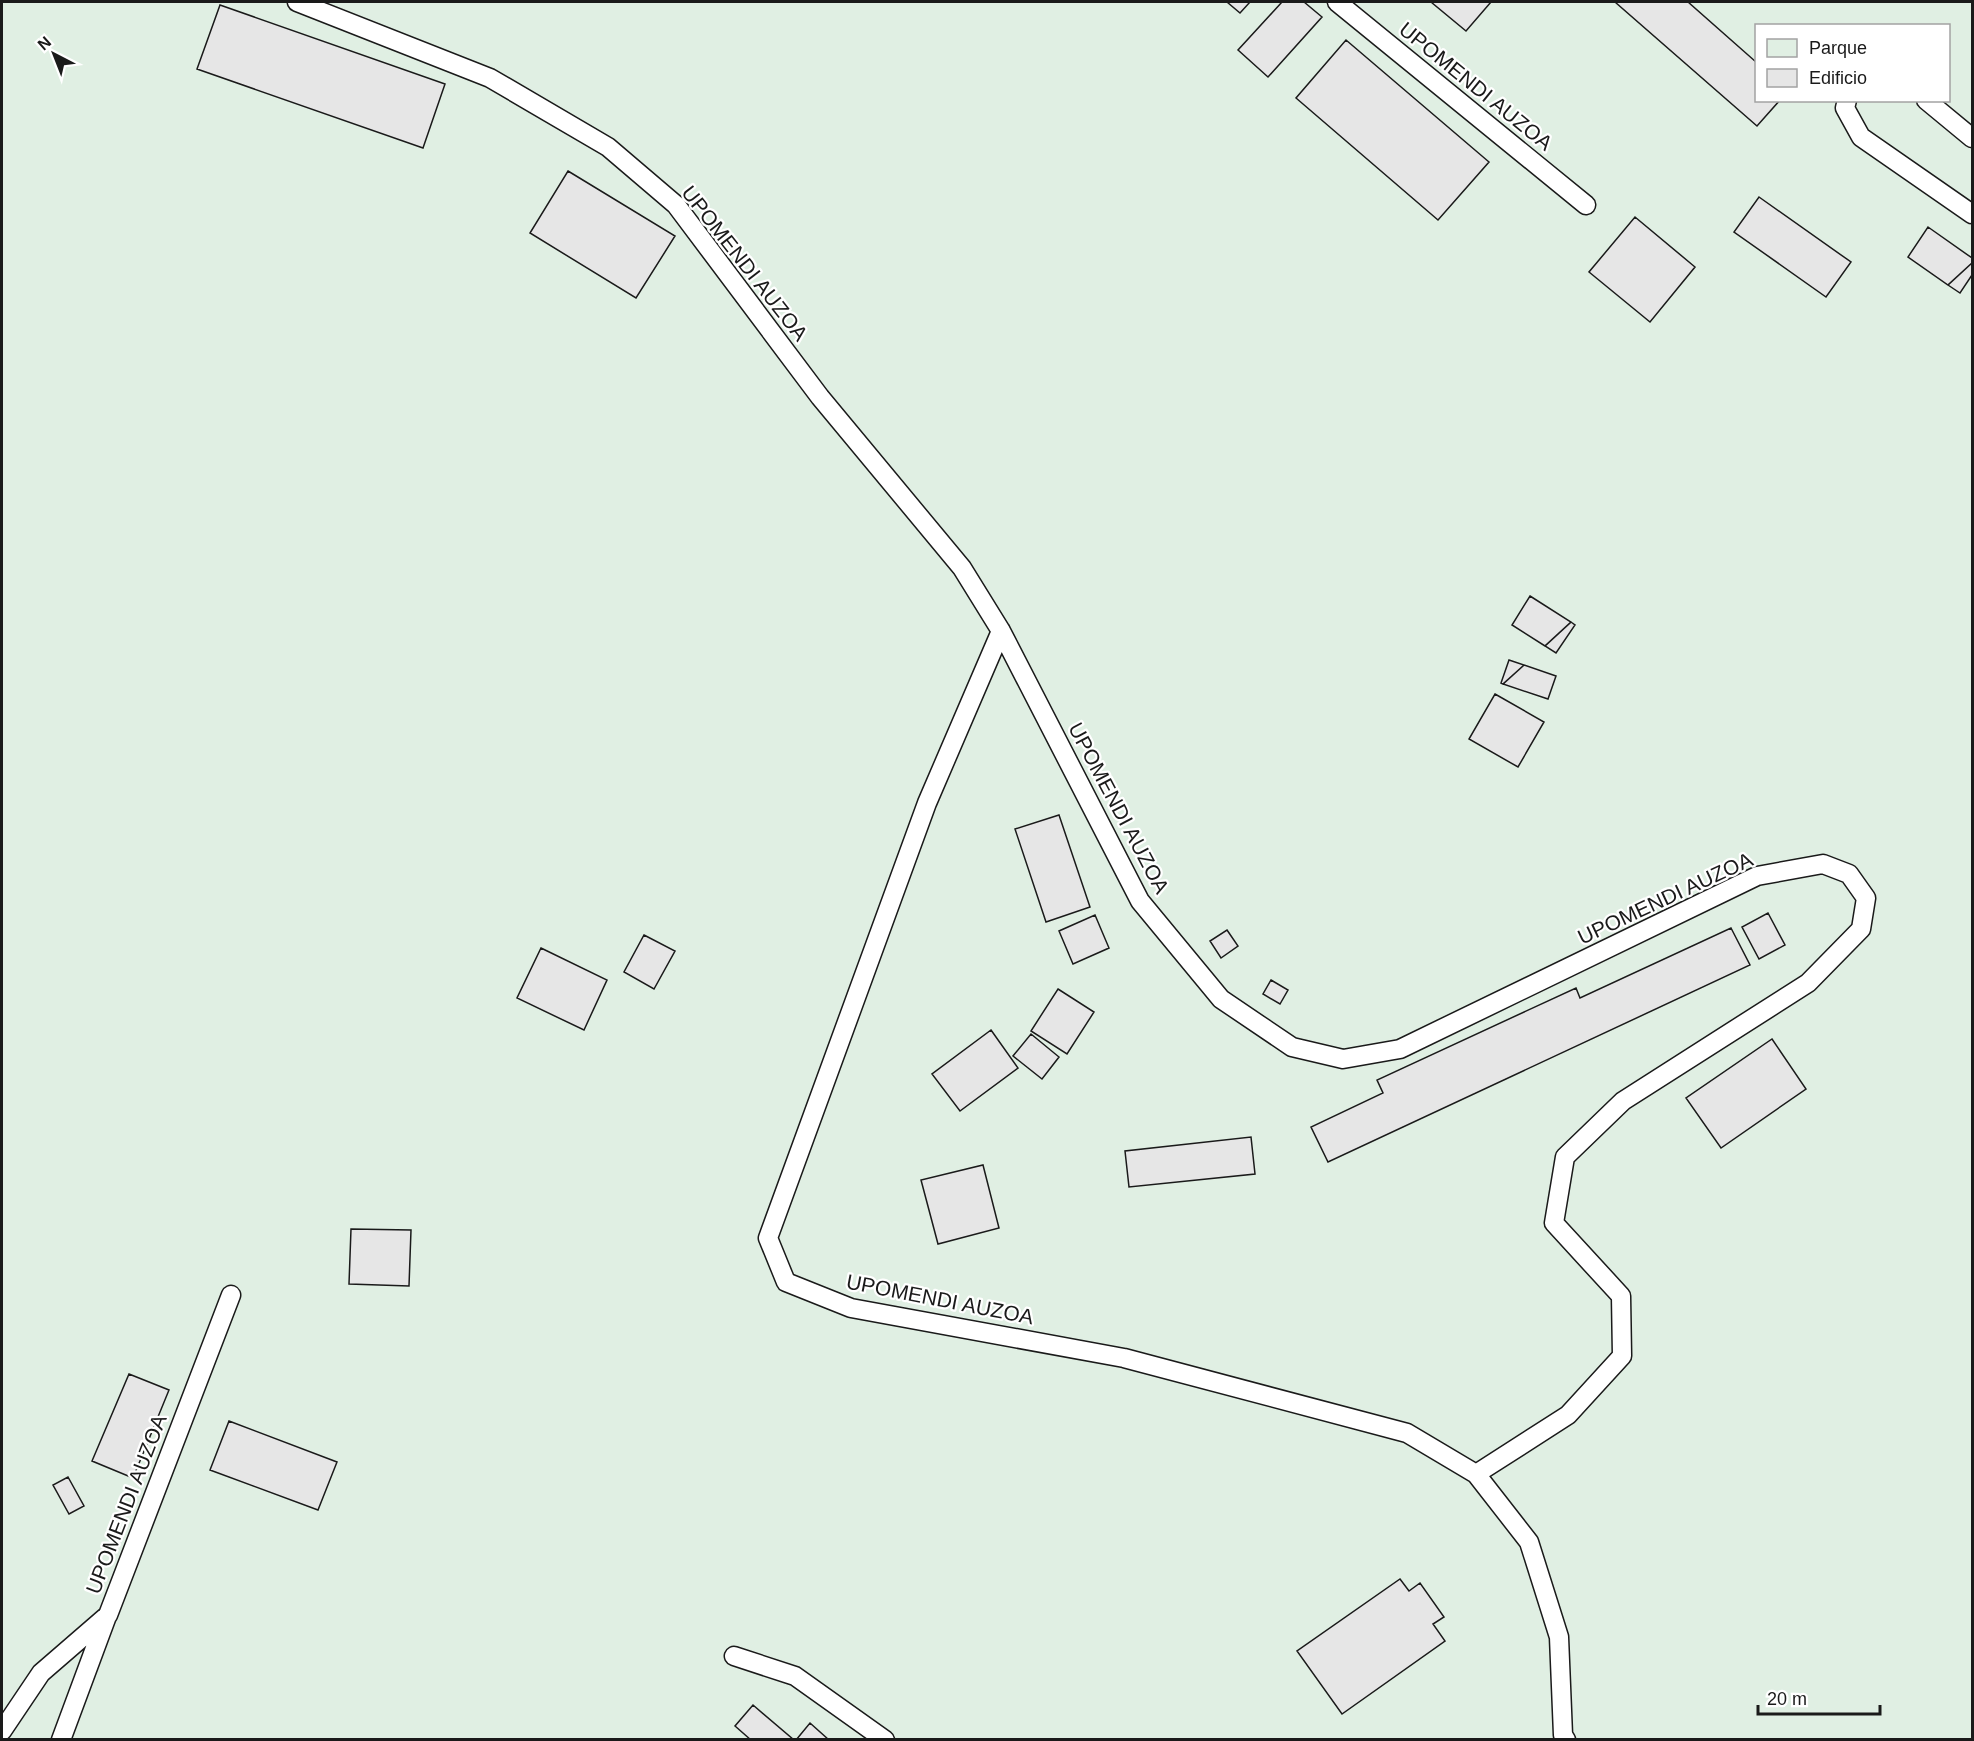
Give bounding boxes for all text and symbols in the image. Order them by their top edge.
street label: UPOMENDI AUZOA [1395,17,1557,155]
north arrow [24,24,84,84]
legend [1755,24,1950,102]
text: N [34,33,54,53]
text: Parque [1809,38,1867,58]
text: Edificio [1809,68,1867,88]
street label: UPOMENDI AUZOA [677,181,813,345]
street label: UPOMENDI AUZOA [1064,719,1174,897]
street label: UPOMENDI AUZOA [1574,847,1756,949]
street label: UPOMENDI AUZOA [844,1270,1036,1328]
street label: UPOMENDI AUZOA [81,1411,171,1597]
scale bar [1758,1678,1880,1716]
text: 20 m [1767,1689,1807,1709]

